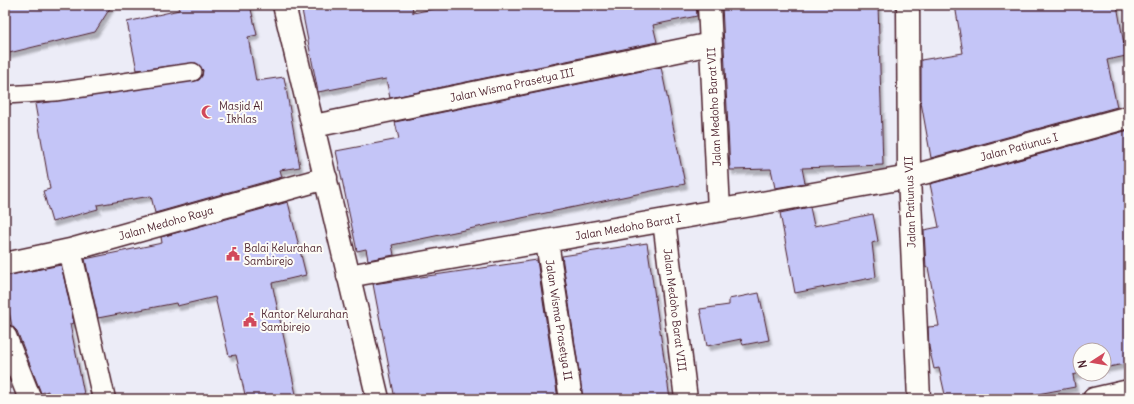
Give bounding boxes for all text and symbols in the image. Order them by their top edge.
street label: Jalan Medoho Barat VII [704,47,724,167]
street label: Jalan Wisma Prasetya III [448,65,576,105]
place label: Masjid Al - Ikhlas [219,99,263,126]
mosque icon: Masjid Al - Ikhlas [200,104,216,120]
street label: Jalan Patiunus I [979,130,1060,164]
street label: Jalan Patiunus VII [901,156,919,248]
street label: Jalan Medoho Raya [117,203,215,243]
street label: Jalan Medoho Barat I [574,211,682,243]
place label: Balai Kelurahan Sambirejo [244,241,322,268]
public building icon: Balai Kelurahan Sambirejo [225,246,241,262]
street label: Jalan Medoho Barat VIII [661,248,690,373]
street label: Jalan Wisma Prasetya II [543,259,576,382]
place label: Kantor Kelurahan Sambirejo [261,307,348,334]
public building icon: Kantor Kelurahan Sambirejo [242,312,258,328]
north arrow [1072,342,1112,382]
text: N [1075,359,1090,369]

